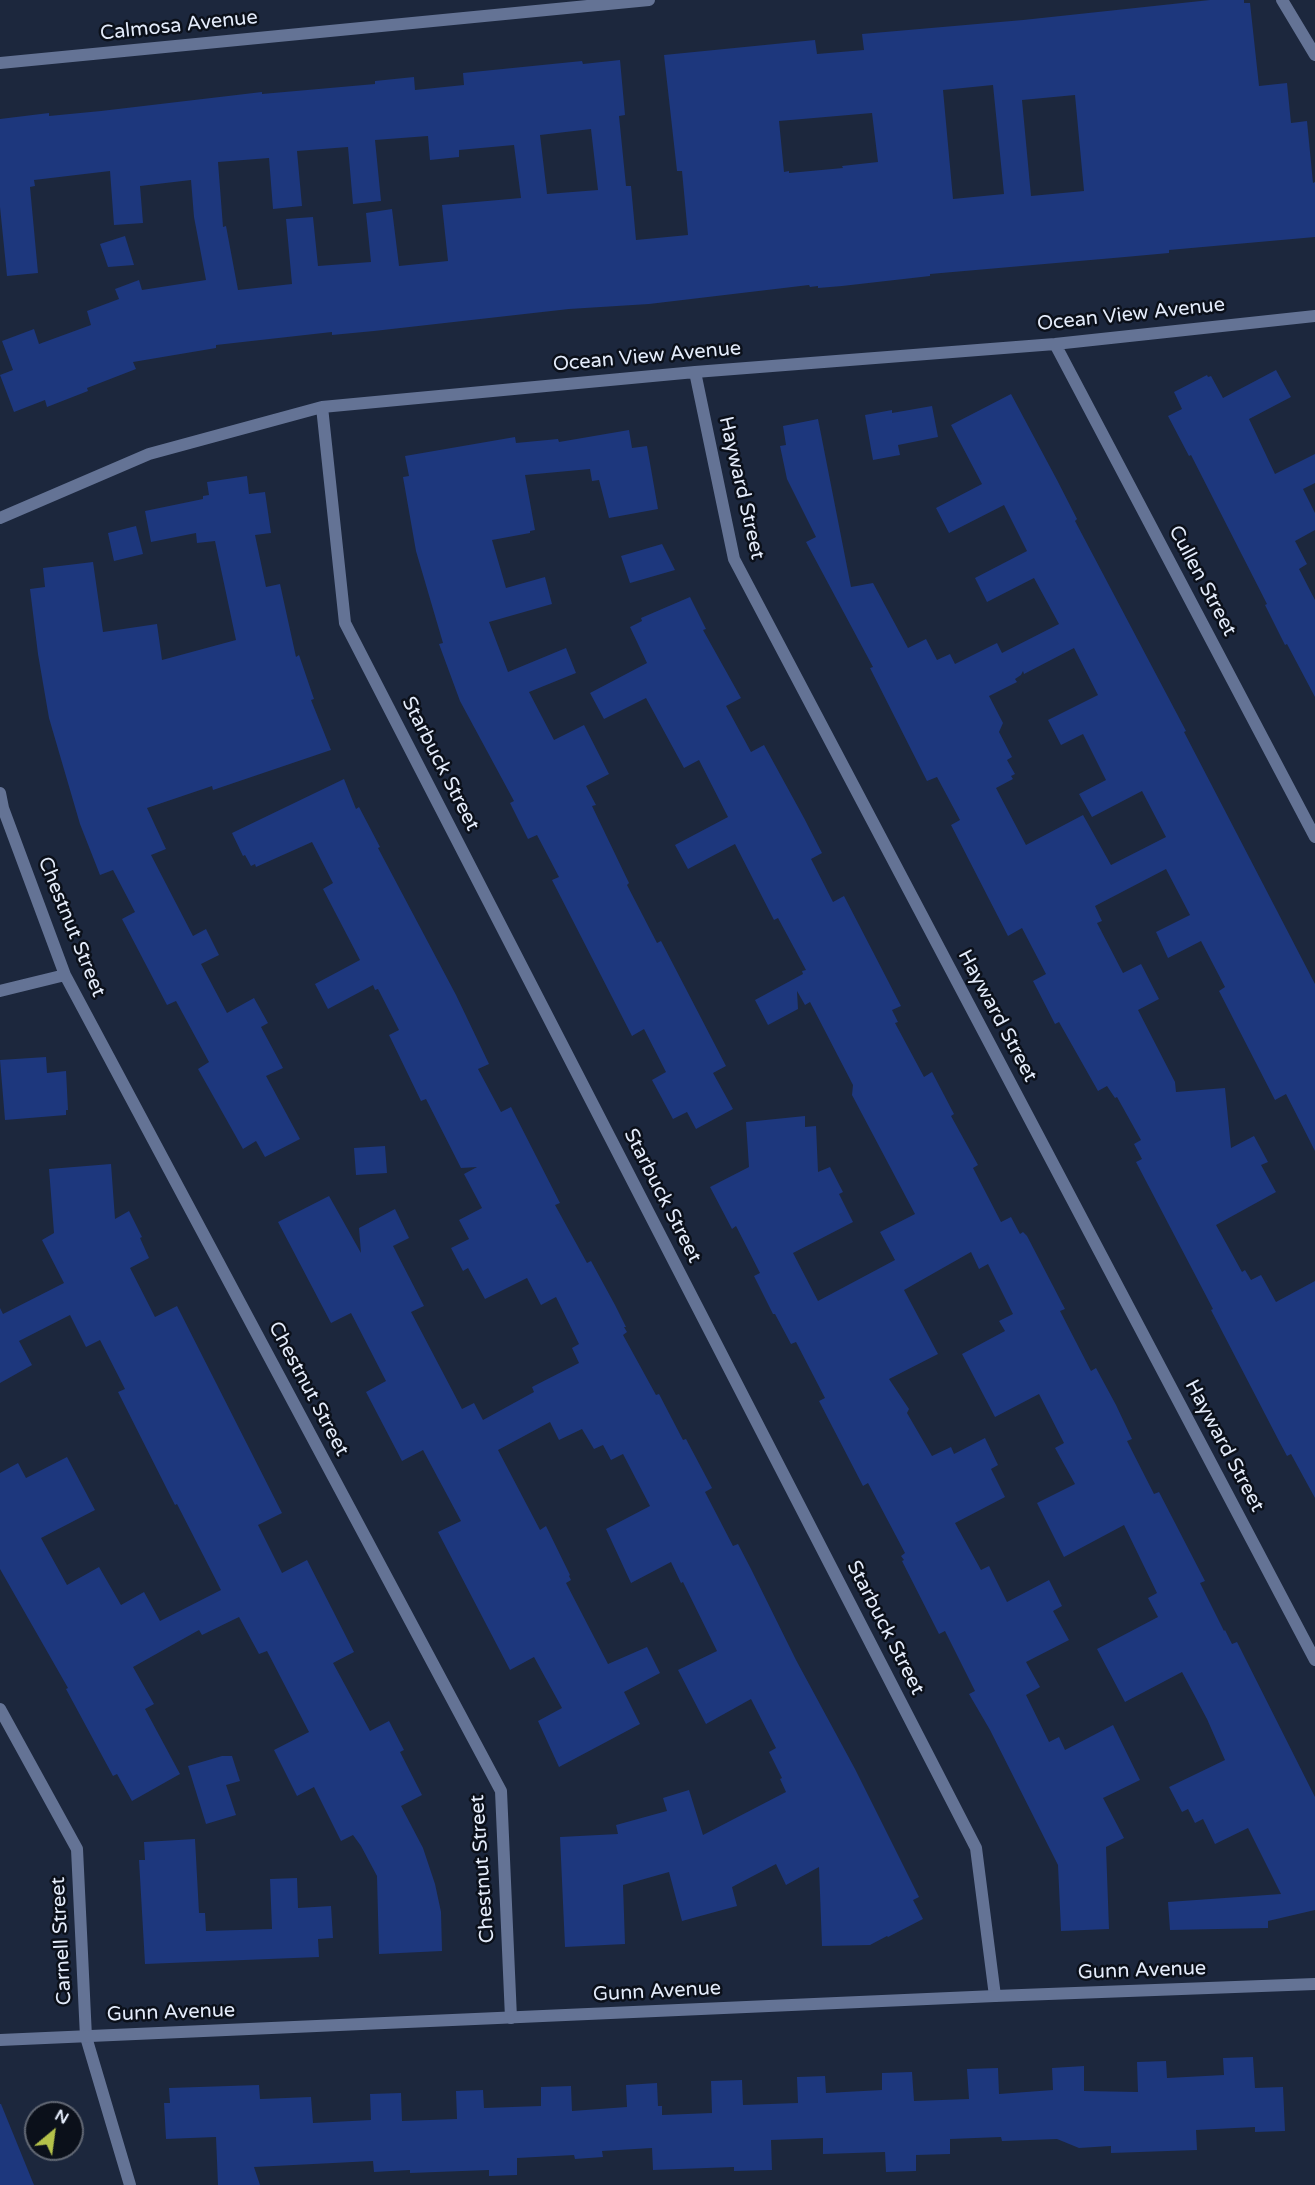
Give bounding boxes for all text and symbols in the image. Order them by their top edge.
street label: Calmosa Avenue [99,6,259,46]
street label: Ocean View Avenue [1036,293,1226,337]
street label: Ocean View Avenue [552,337,742,377]
street label: Hayward Street [713,414,769,562]
street label: Cullen Street [1163,522,1241,640]
street label: Starbuck Street [396,693,484,835]
street label: Chestnut Street [32,854,110,1000]
street label: Hayward Street [952,946,1042,1086]
street label: Starbuck Street [618,1125,706,1267]
street label: Chestnut Street [262,1318,354,1460]
street label: Hayward Street [1179,1376,1269,1516]
street label: Starbuck Street [841,1557,929,1699]
street label: Chestnut Street [466,1794,500,1944]
street label: Carnell Street [47,1876,77,2006]
street label: Gunn Avenue [1077,1957,1207,1985]
street label: Gunn Avenue [592,1977,722,2007]
street label: Gunn Avenue [106,1999,236,2027]
north arrow [24,2101,84,2161]
text: N [51,2105,72,2129]

